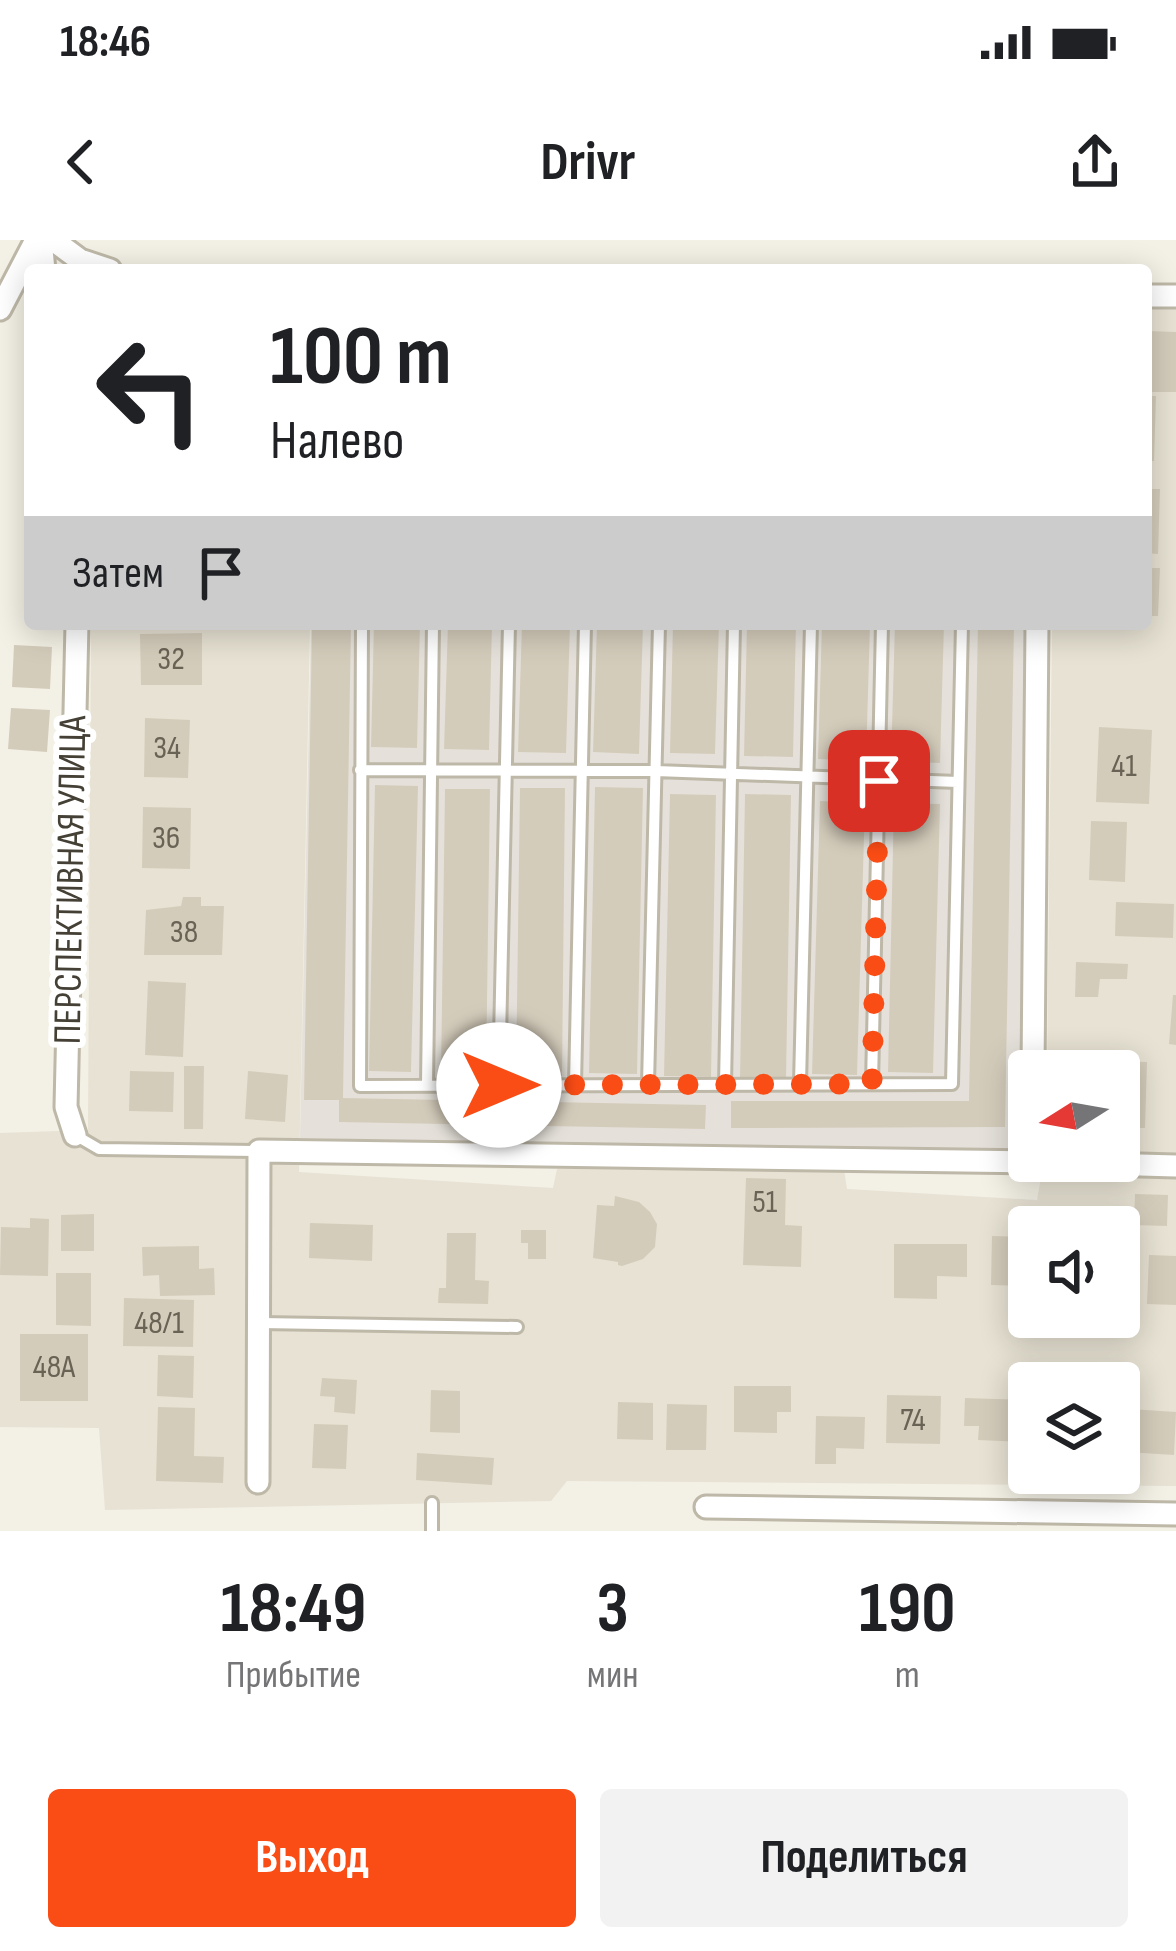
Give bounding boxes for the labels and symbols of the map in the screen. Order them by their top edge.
house number: 32 [157,639,185,679]
street label: ПЕРСПЕКТИВНАЯ УЛИЦА [45,715,97,1045]
house number: 34 [153,728,181,768]
pin [828,730,930,832]
house number: 41 [1111,746,1137,786]
house number: 36 [152,818,180,858]
house number: 38 [170,912,198,952]
position arrow [436,1022,562,1148]
north arrow [1008,1050,1140,1182]
house number: 51 [753,1182,778,1222]
house number: 48/1 [134,1303,184,1343]
house number: 48А [33,1347,76,1387]
house number: 74 [900,1400,926,1440]

